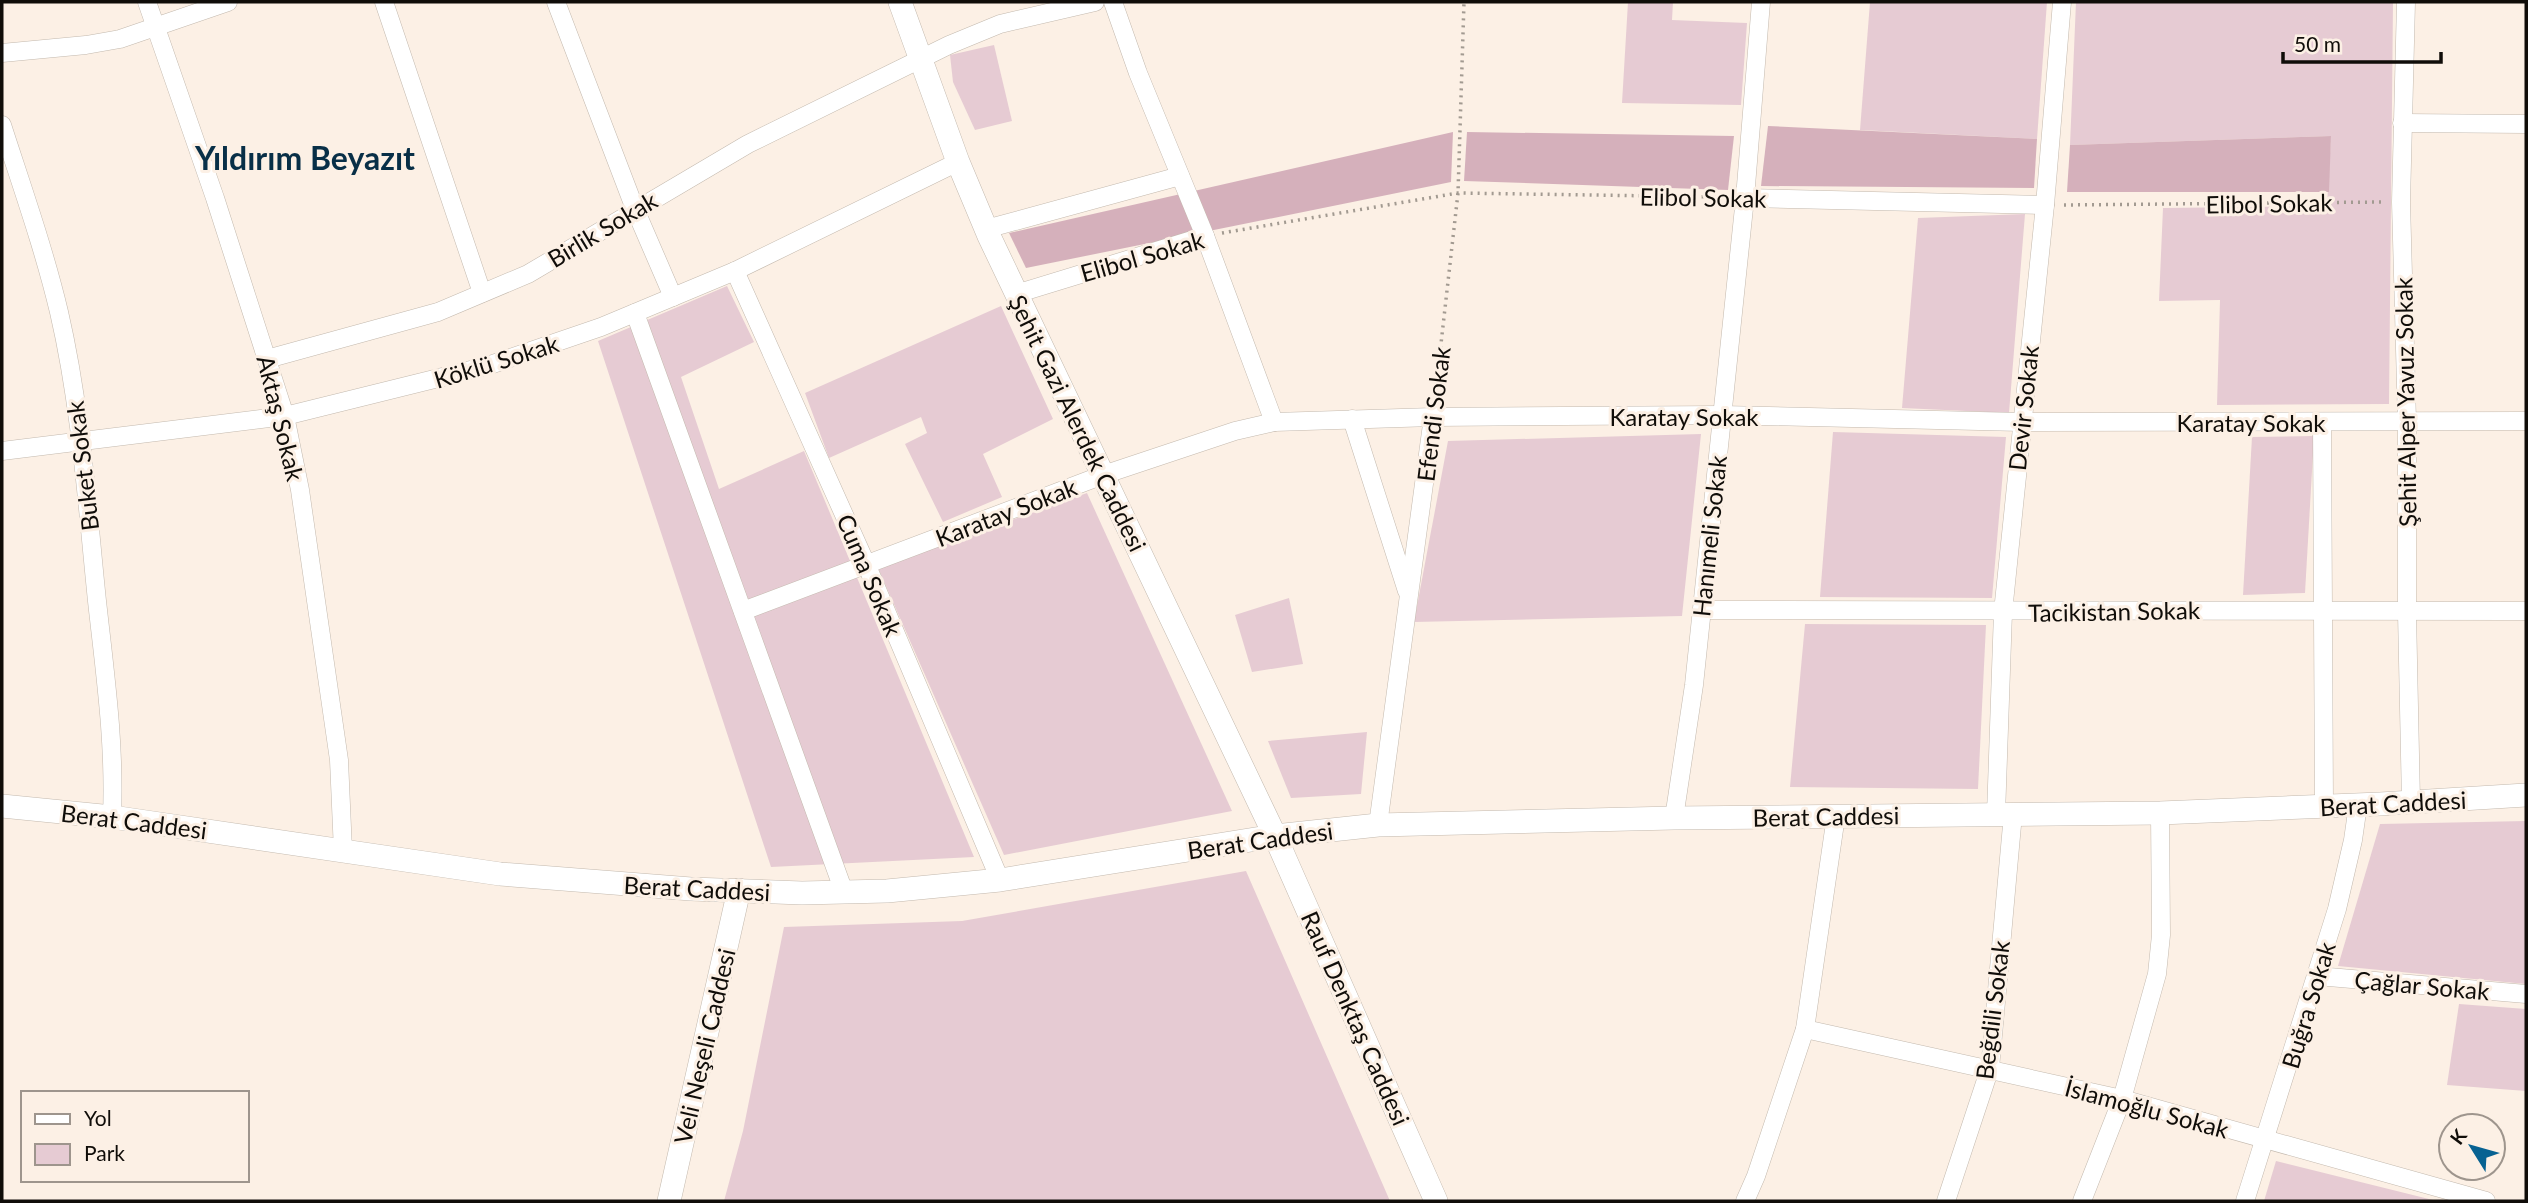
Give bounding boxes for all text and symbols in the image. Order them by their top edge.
scale bar [2283,21,2440,65]
text: 50 m [2294,31,2341,56]
district label: Yıldırım Beyazıt [194,138,415,177]
street label: Elibol Sokak [1639,181,1767,213]
street label: Birlik Sokak [542,185,663,273]
street label: Elibol Sokak [2205,187,2333,219]
street label: Elibol Sokak [1077,224,1208,287]
street label: Şehit Alper Yavuz Sokak [2388,276,2422,527]
street label: Şehit Gazi Alerdek Caddesi [1003,290,1153,556]
street label: Köklü Sokak [430,328,563,394]
street label: Devir Sokak [2002,343,2044,472]
street label: Efendi Sokak [1410,344,1456,483]
street label: Aktaş Sokak [251,352,311,485]
street label: Buket Sokak [60,399,104,532]
street label: Karatay Sokak [1609,402,1759,431]
street label: Karatay Sokak [2176,408,2326,437]
street label: Hanımeli Sokak [1686,453,1732,618]
street label: Karatay Sokak [931,471,1082,552]
street label: Cuma Sokak [831,510,909,641]
street label: Tacikistan Sokak [2028,595,2201,627]
street label: Berat Caddesi [2319,785,2467,821]
street label: Berat Caddesi [59,798,209,844]
street label: Berat Caddesi [1752,800,1900,832]
street label: Berat Caddesi [1185,815,1335,865]
street label: Berat Caddesi [623,870,771,906]
street label: Rauf Denktaş Caddesi [1296,906,1416,1130]
street label: Beğdili Sokak [1969,938,2015,1081]
street label: Buğra Sokak [2275,938,2341,1072]
street label: Veli Neşeli Caddesi [667,945,741,1147]
street label: Çağlar Sokak [2353,965,2491,1005]
street label: İslamoğlu Sokak [2062,1072,2233,1144]
legend [21,1091,248,1182]
text: Yol [84,1105,112,1130]
north arrow [2437,1112,2507,1182]
text: K [2445,1124,2472,1149]
text: Park [84,1140,125,1165]

